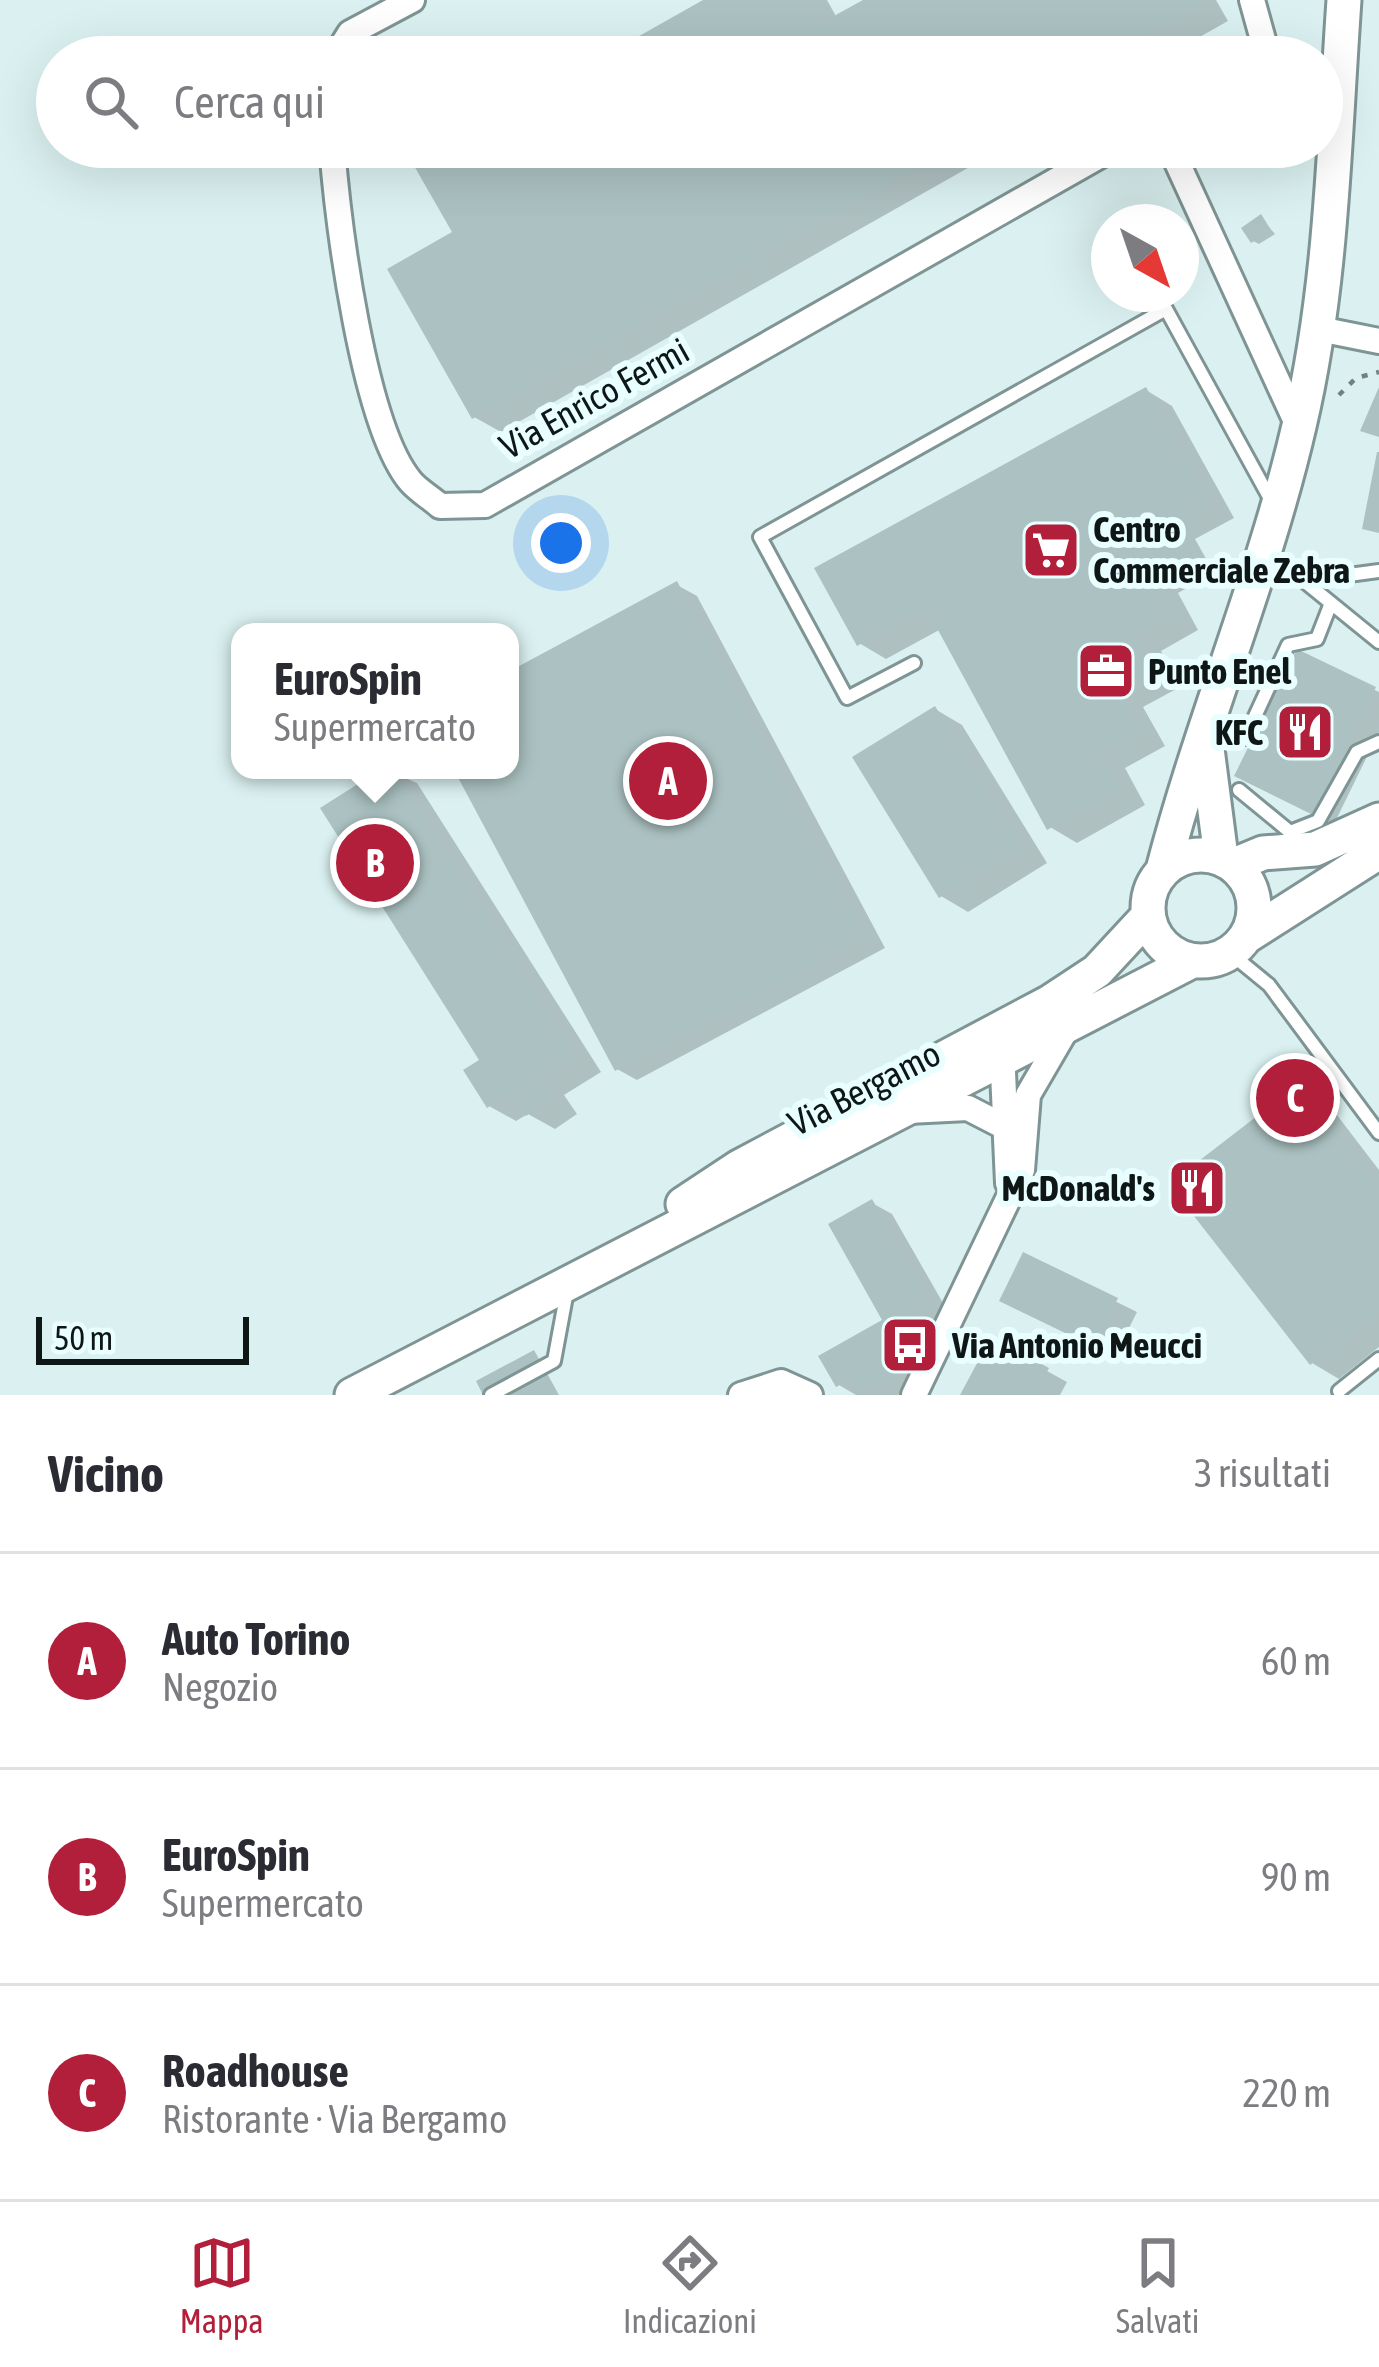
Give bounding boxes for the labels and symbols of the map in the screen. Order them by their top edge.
north arrow [1091,204,1199,312]
street label: Via Enrico Fermi [492,329,696,467]
place label: Centro Commerciale Zebra [1093,508,1350,591]
your location [531,513,591,573]
supermarket icon: Centro Commerciale Zebra [1020,519,1082,581]
office icon: Punto Enel [1075,640,1137,702]
place label: Punto Enel [1148,650,1291,692]
restaurant icon: KFC [1274,701,1336,763]
place label: KFC [1215,711,1263,753]
pin: A [629,736,707,826]
pin: B [336,818,414,908]
street label: Via Bergamo [781,1032,947,1144]
pin: C [1256,1053,1334,1143]
restaurant icon: McDonald's [1166,1157,1228,1219]
place label: McDonald's [1001,1167,1155,1209]
scale bar [36,1311,249,1364]
bus stop icon: Via Antonio Meucci [879,1314,941,1376]
place label: Via Antonio Meucci [951,1324,1202,1366]

